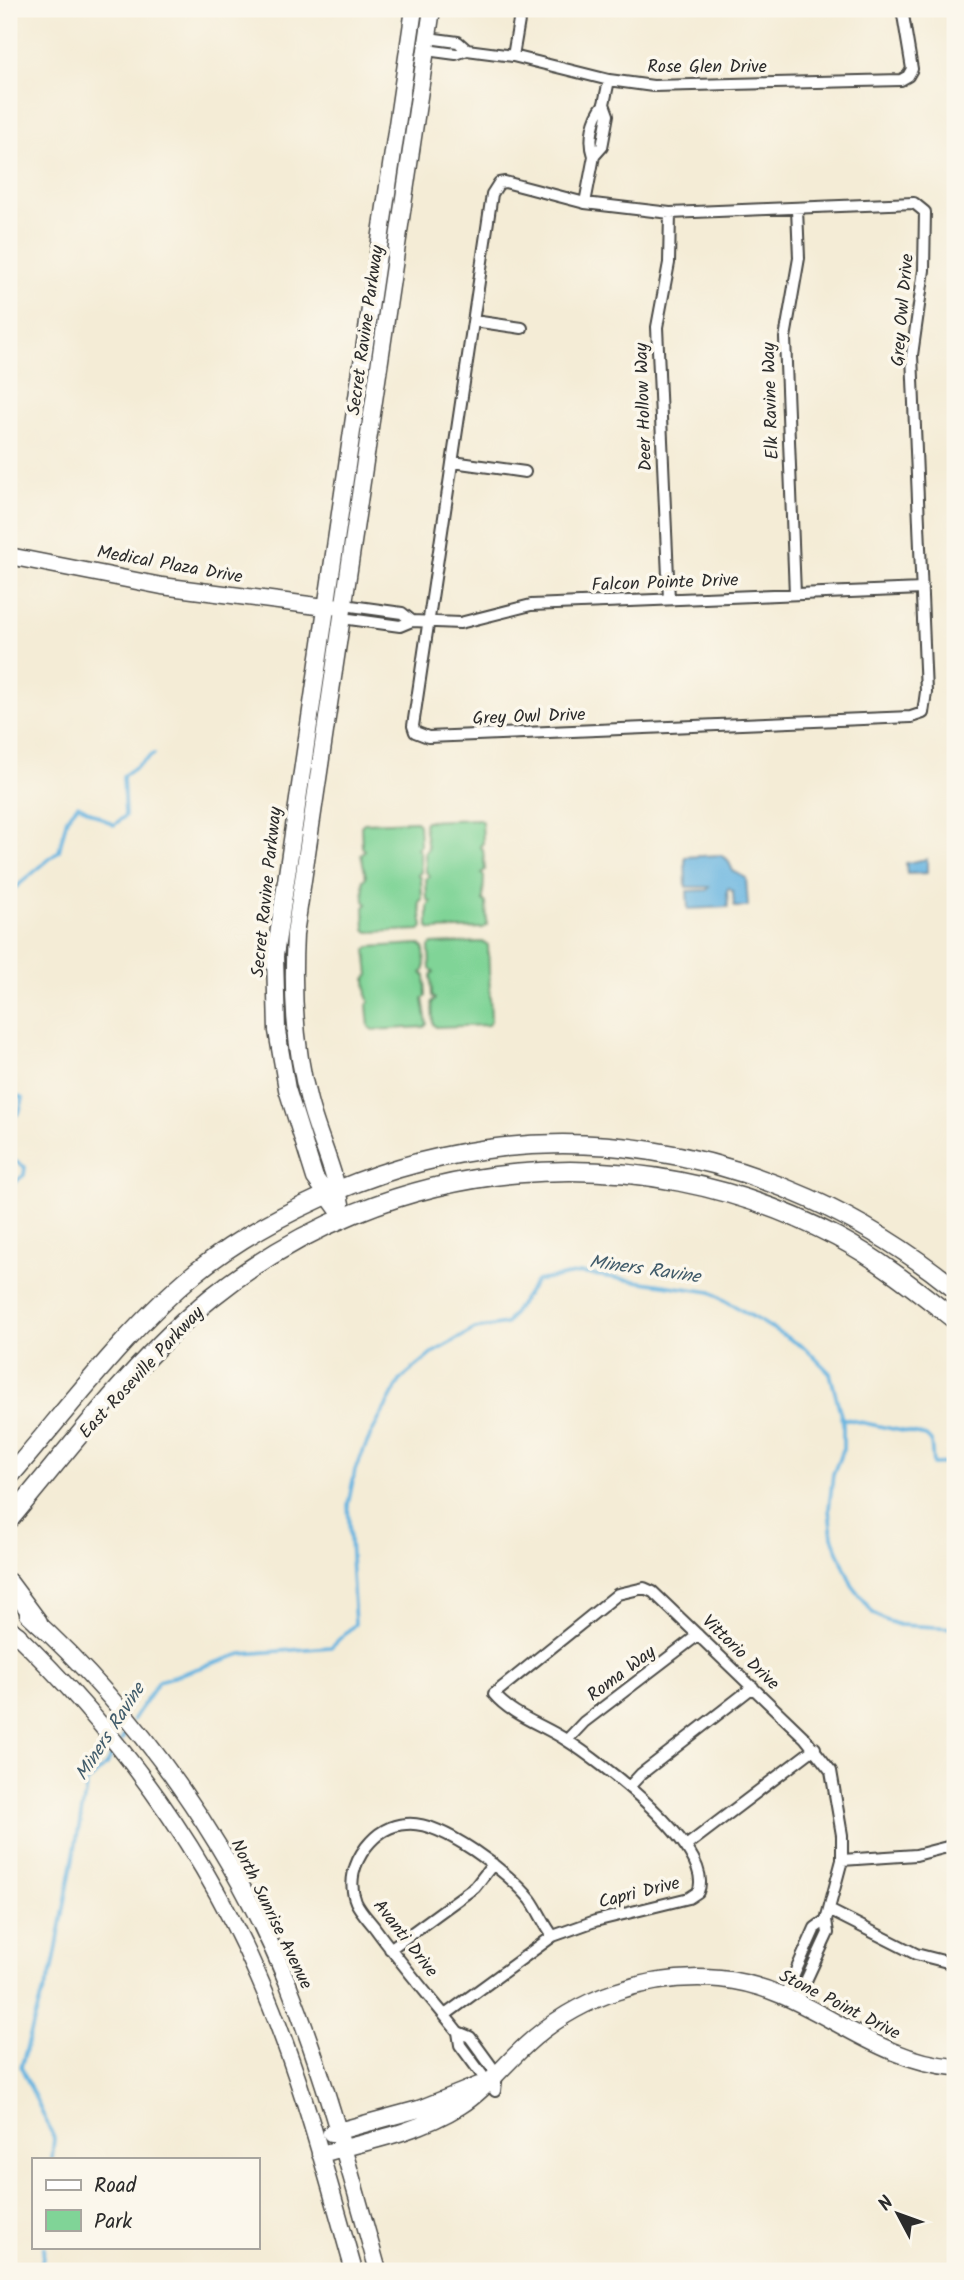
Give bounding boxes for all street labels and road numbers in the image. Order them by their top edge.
street label: Rose Glen Drive [647,53,767,82]
street label: Secret Ravine Parkway [340,243,393,417]
street label: Grey Owl Drive [884,253,923,368]
street label: Elk Ravine Way [755,341,788,460]
street label: Deer Hollow Way [628,342,661,472]
street label: Medical Plaza Drive [95,538,245,593]
street label: Falcon Pointe Drive [591,566,739,601]
street label: Grey Owl Drive [472,701,586,734]
street label: Secret Ravine Parkway [244,805,291,979]
street label: East Roseville Parkway [73,1300,212,1446]
street label: Vittorio Drive [694,1608,786,1698]
street label: Roma Way [581,1638,663,1710]
street label: North Sunrise Avenue [222,1835,320,1995]
street label: Capri Drive [596,1869,683,1918]
street label: Avanti Drive [365,1894,445,1984]
street label: Stone Point Drive [773,1962,905,2048]

